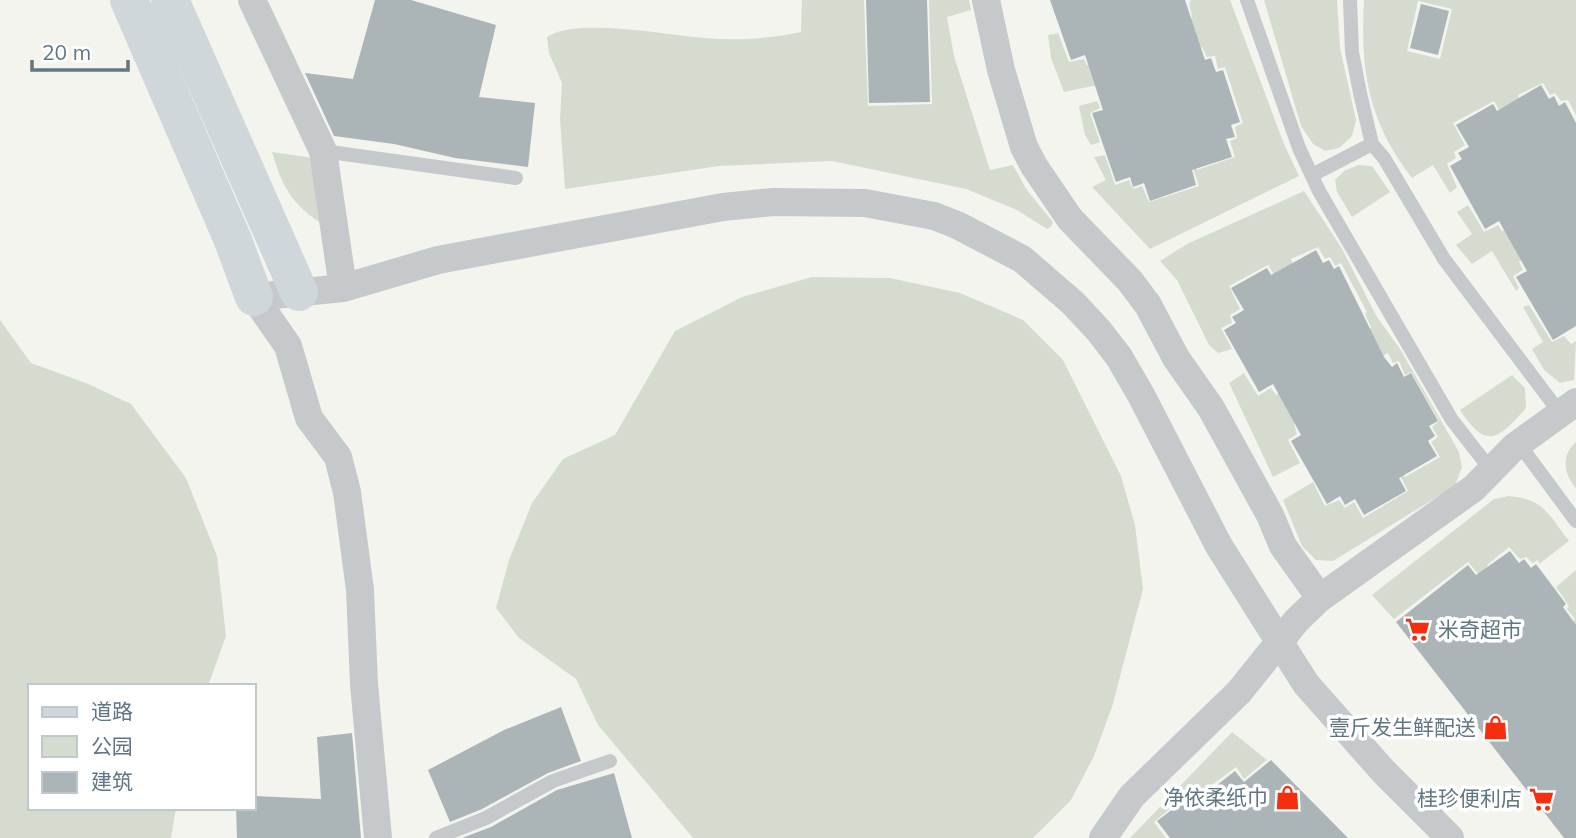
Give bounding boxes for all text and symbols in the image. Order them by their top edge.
scale bar [32,28,128,72]
text: 20 m [42,39,91,65]
supermarket icon: 米奇超市 [1404,616,1432,644]
place label: 米奇超市 [1438,616,1522,642]
legend [28,684,256,810]
text: 道路 [91,698,133,724]
place label: 壹斤发生鲜配送 [1329,714,1476,740]
shop icon: 壹斤发生鲜配送 [1482,714,1510,742]
text: 公园 [91,733,133,759]
text: 建筑 [91,768,133,794]
place label: 净依柔纸巾 [1163,784,1268,810]
shop icon: 净依柔纸巾 [1274,784,1302,812]
place label: 桂珍便利店 [1417,785,1522,811]
supermarket icon: 桂珍便利店 [1528,785,1556,813]

